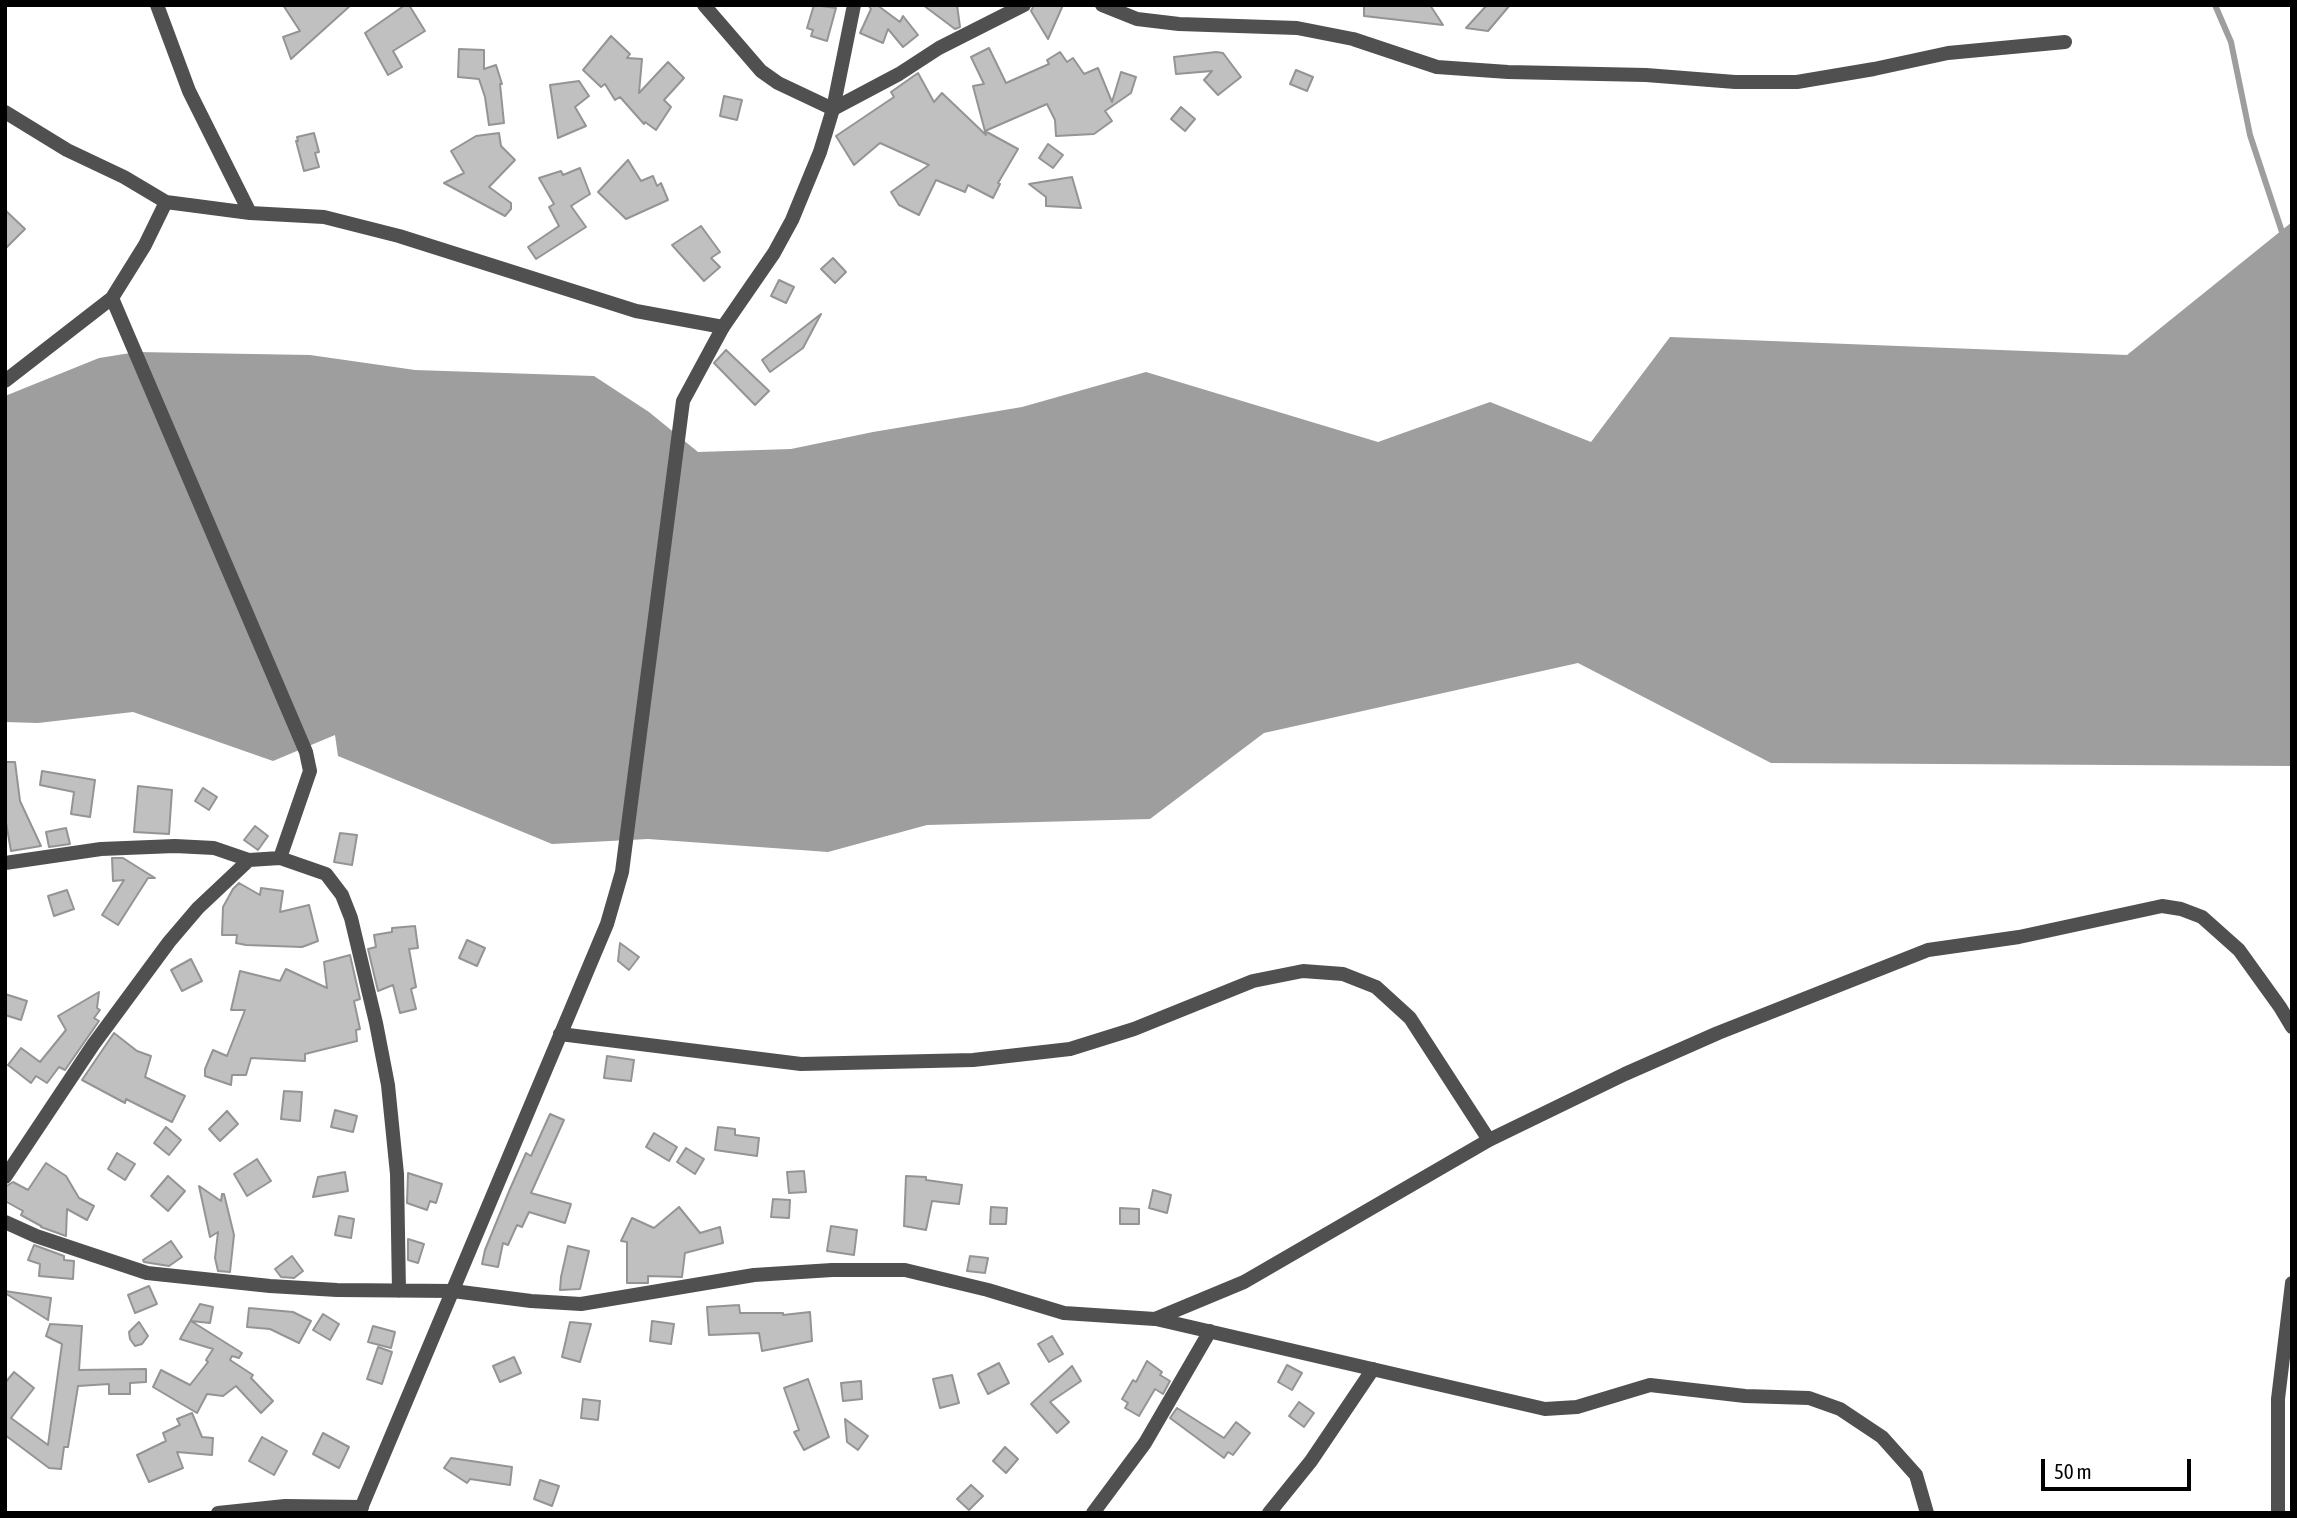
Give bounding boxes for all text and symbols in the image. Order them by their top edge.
scale bar [2045,1444,2196,1488]
text: 50 m [2054,1459,2092,1483]

